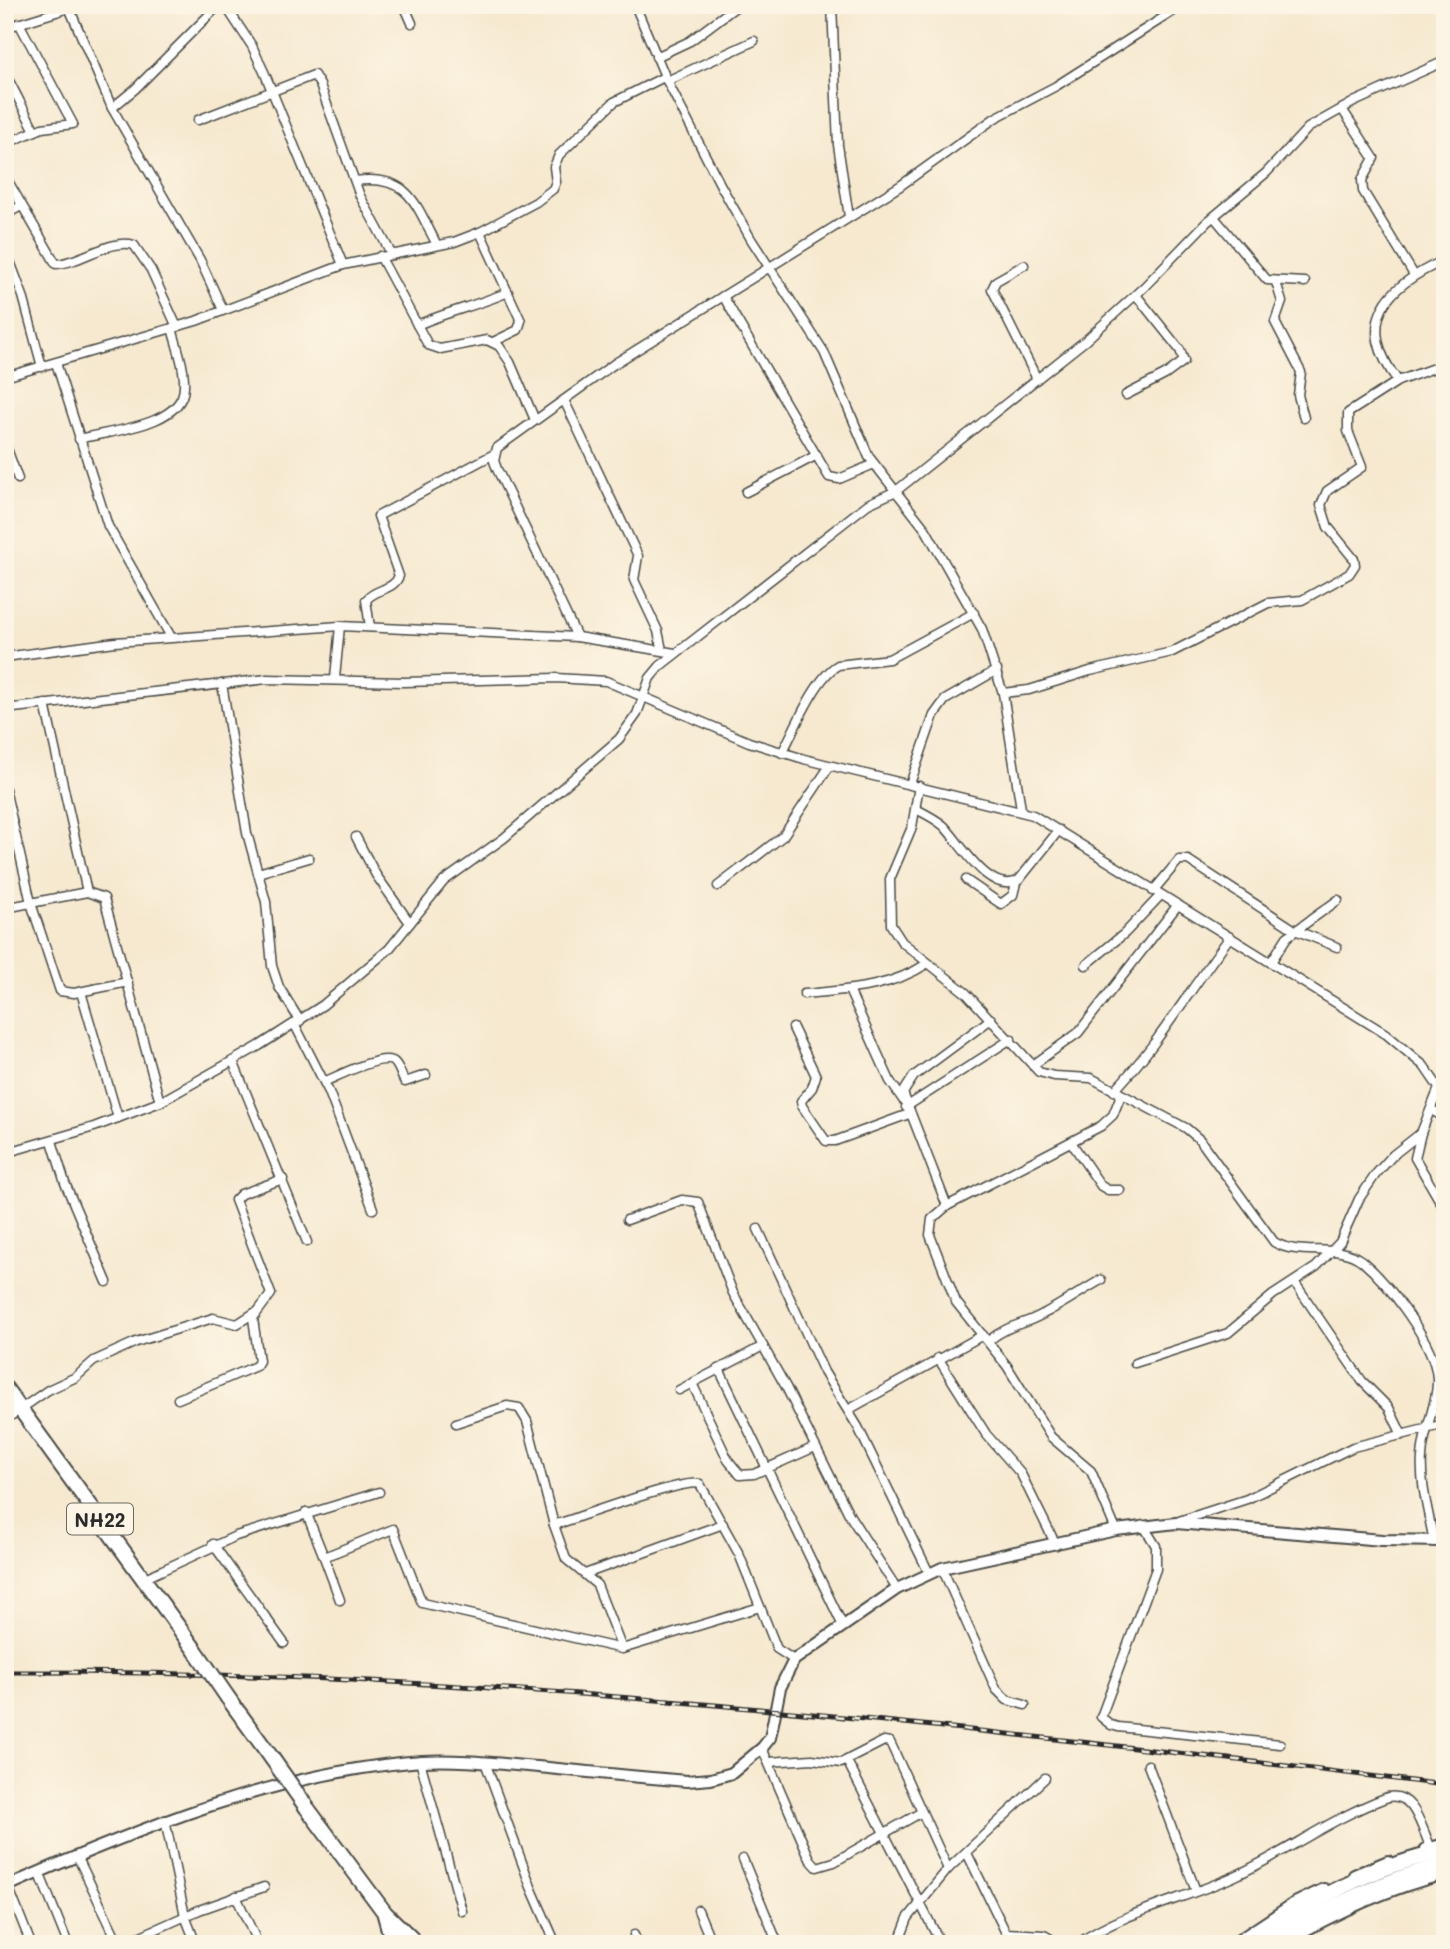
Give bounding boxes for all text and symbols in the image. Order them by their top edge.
road number: NH22 [67,1504,133,1534]

